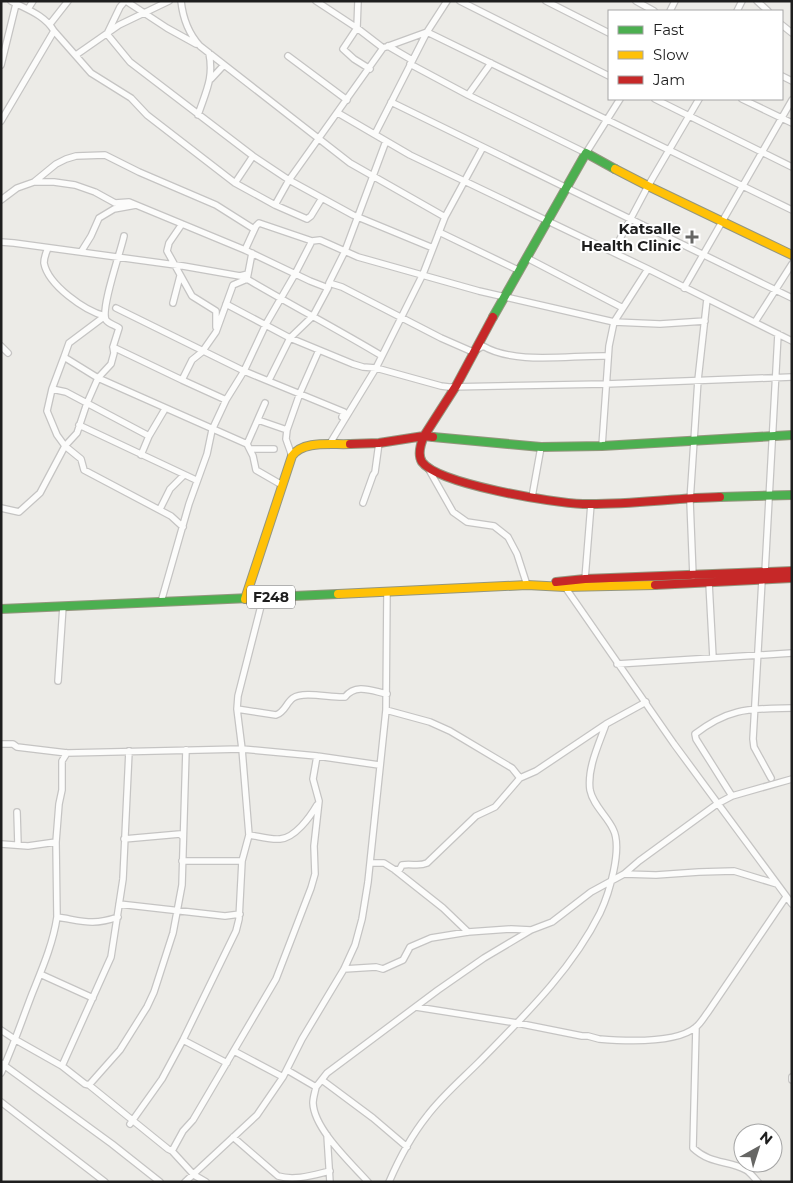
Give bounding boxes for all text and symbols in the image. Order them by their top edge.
legend [608,10,783,100]
text: Fast [653,20,684,39]
text: Slow [653,45,689,64]
text: Jam [652,70,685,89]
place label: Katsalle Health Clinic [581,219,681,255]
marker: Katsalle Health Clinic [685,230,699,244]
road number: F248 [247,586,295,608]
north arrow [733,1123,783,1173]
text: N [756,1127,776,1148]

